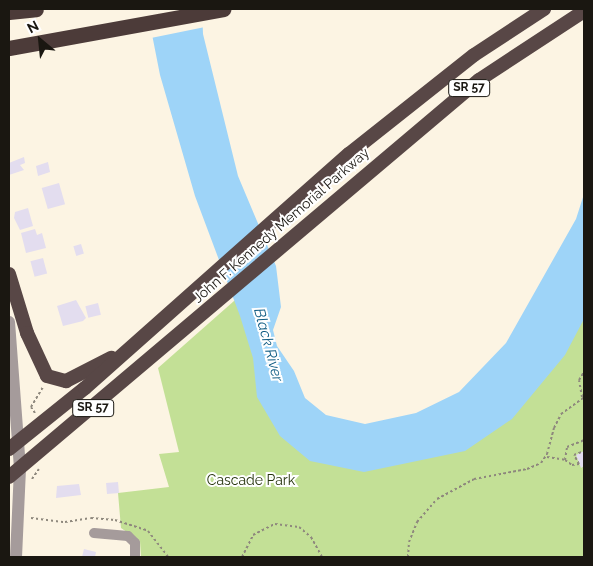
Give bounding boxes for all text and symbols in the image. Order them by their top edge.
north arrow [15,15,65,65]
text: N [24,17,41,36]
road number: SR 57 [448,78,490,98]
street label: John F. Kennedy Memorial Parkway [189,144,373,306]
water label: Black River [250,306,286,384]
road number: SR 57 [72,398,114,418]
park label: Cascade Park [207,472,295,488]

